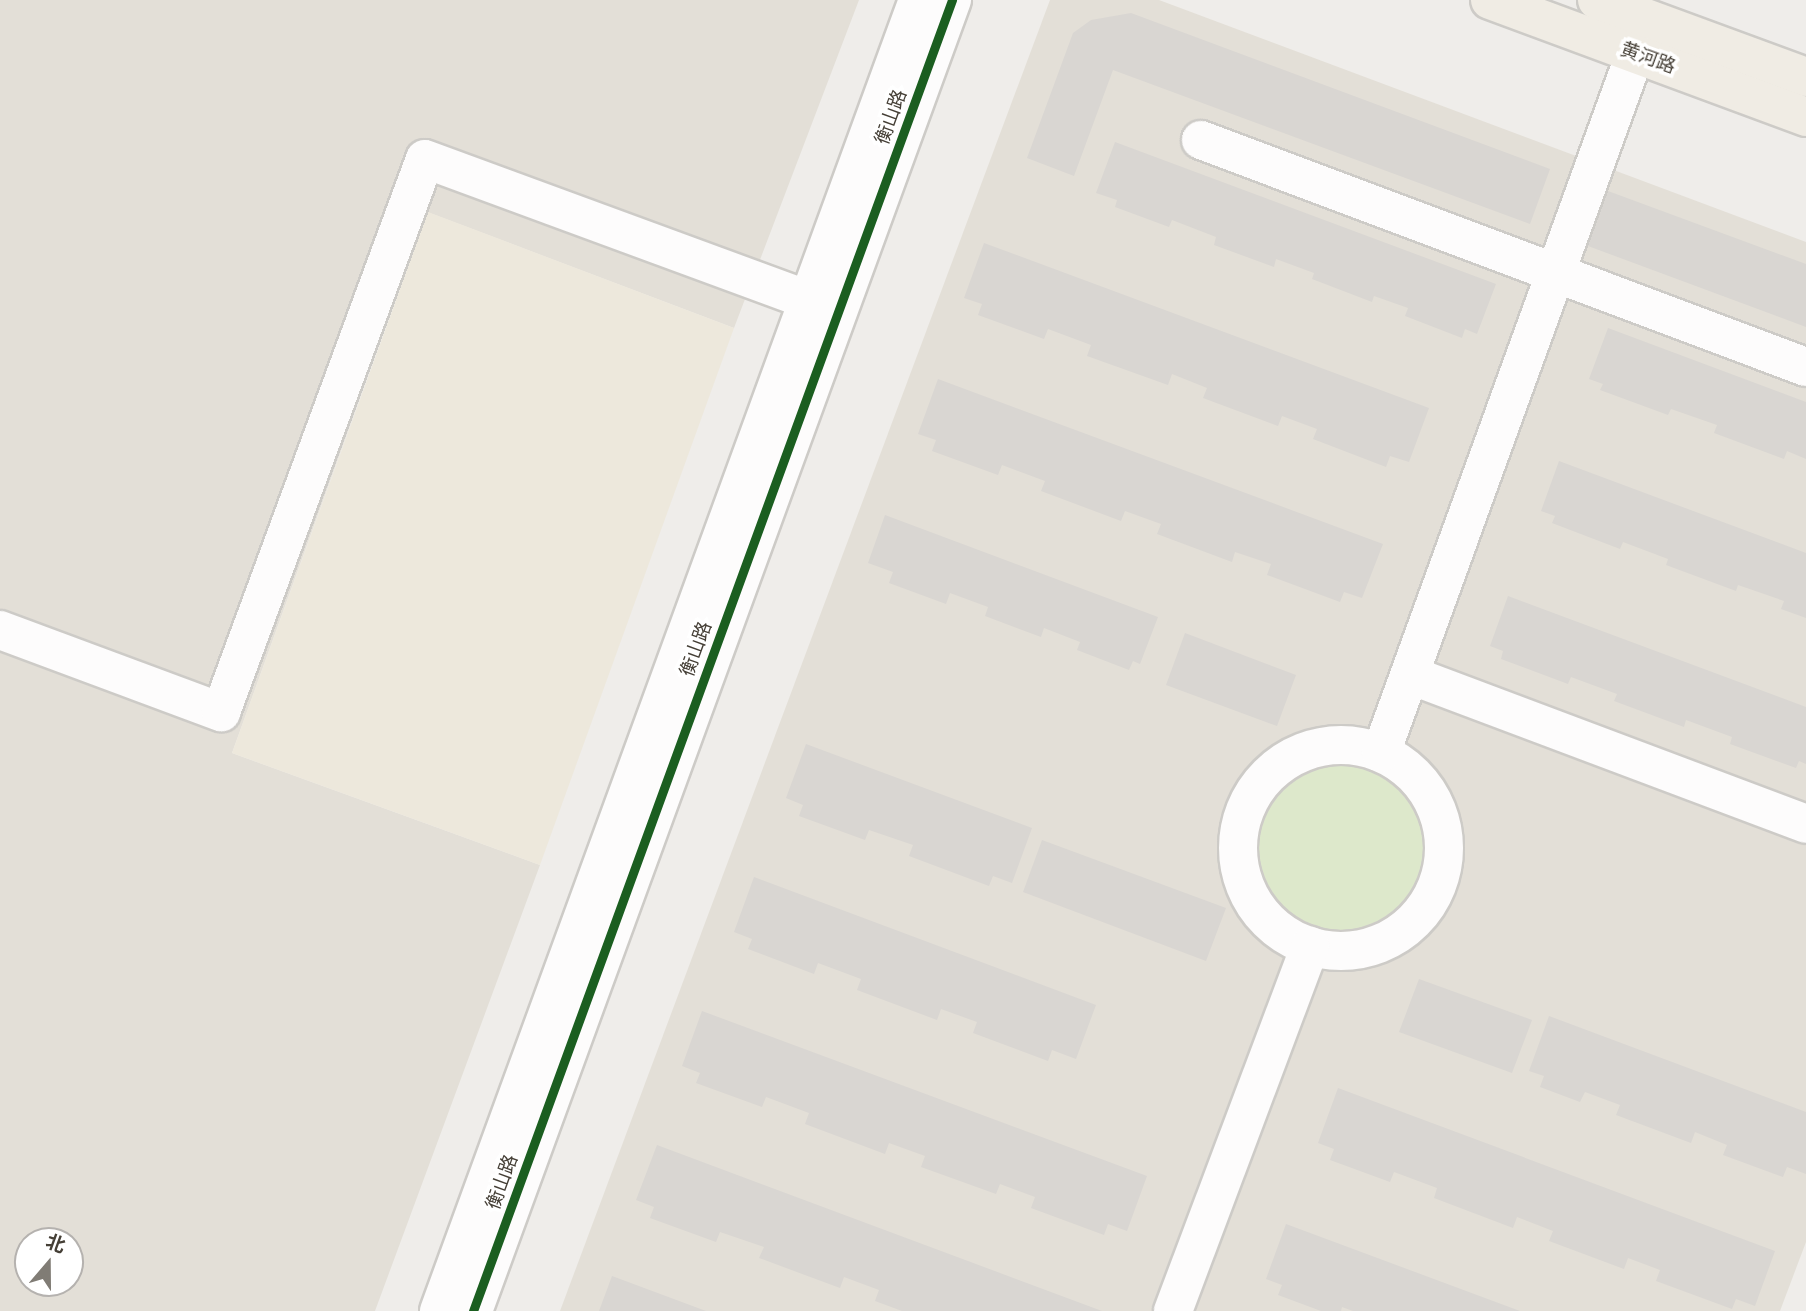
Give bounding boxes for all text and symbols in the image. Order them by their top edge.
street label: 黄河路 [1617,38,1679,78]
street label: 衡山路 [871,86,911,148]
street label: 衡山路 [676,618,716,680]
street label: 衡山路 [482,1151,522,1213]
north arrow [14,1227,84,1297]
text: 北 [43,1230,69,1258]

